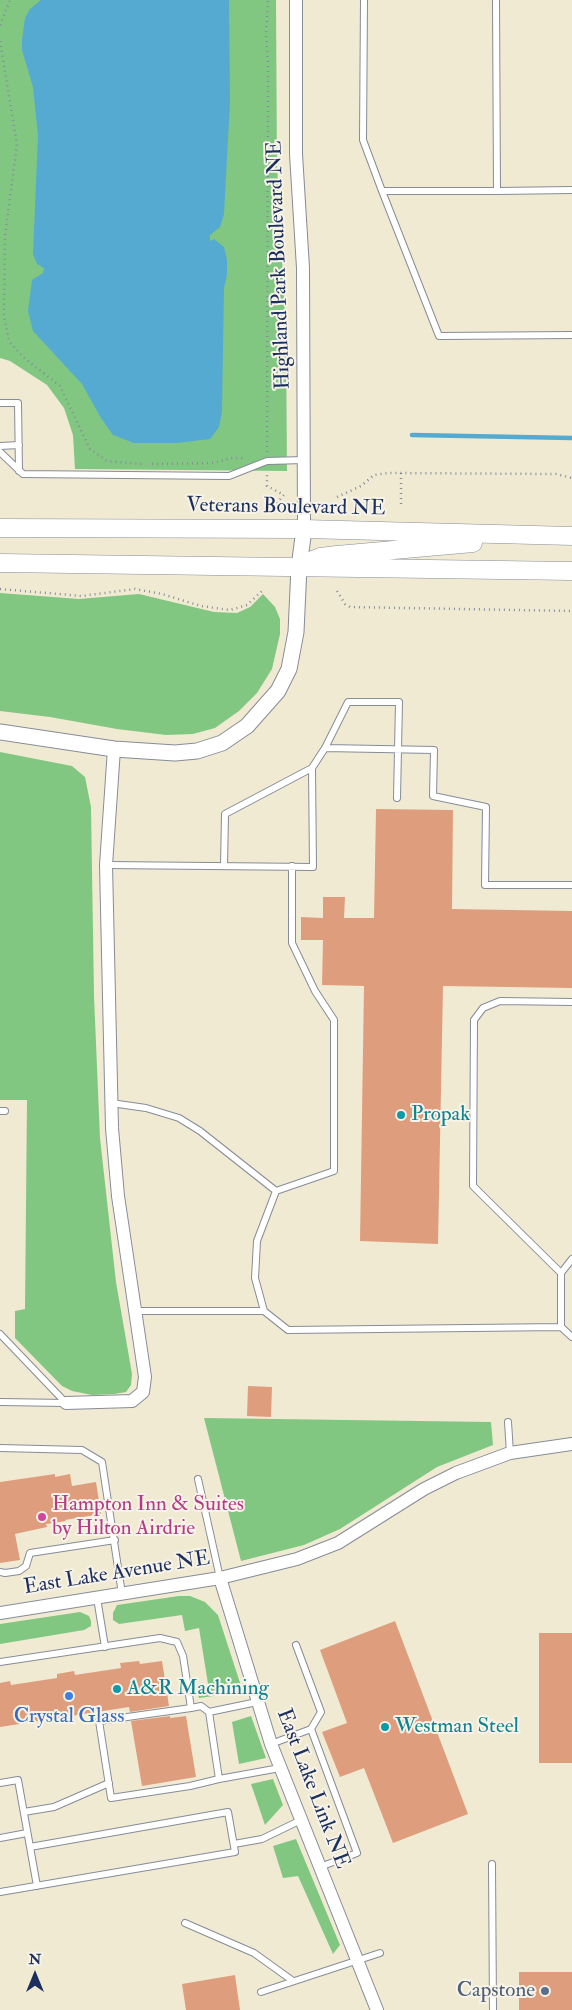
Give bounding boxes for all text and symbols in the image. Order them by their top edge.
street label: Highland Park Boulevard NE [263,140,297,390]
street label: Veterans Boulevard NE [186,494,386,522]
place label: Propak [411,1102,470,1128]
marker: Propak [395,1109,407,1121]
place label: Hampton Inn & Suites by Hilton Airdrie [52,1492,244,1542]
marker: Hampton Inn & Suites by Hilton Airdrie [36,1511,48,1523]
street label: East Lake Avenue NE [22,1547,212,1601]
place label: A&R Machining [127,1676,269,1702]
marker: A&R Machining [111,1683,123,1695]
marker: Crystal Glass [63,1690,75,1702]
place label: Crystal Glass [14,1704,124,1730]
street label: East Lake Link NE [270,1706,354,1872]
place label: Westman Steel [395,1714,519,1740]
marker: Westman Steel [379,1721,391,1733]
north arrow [10,1950,60,2000]
text: N [29,1951,41,1968]
place label: Capstone [457,1978,535,2004]
marker: Capstone [539,1985,551,1997]

